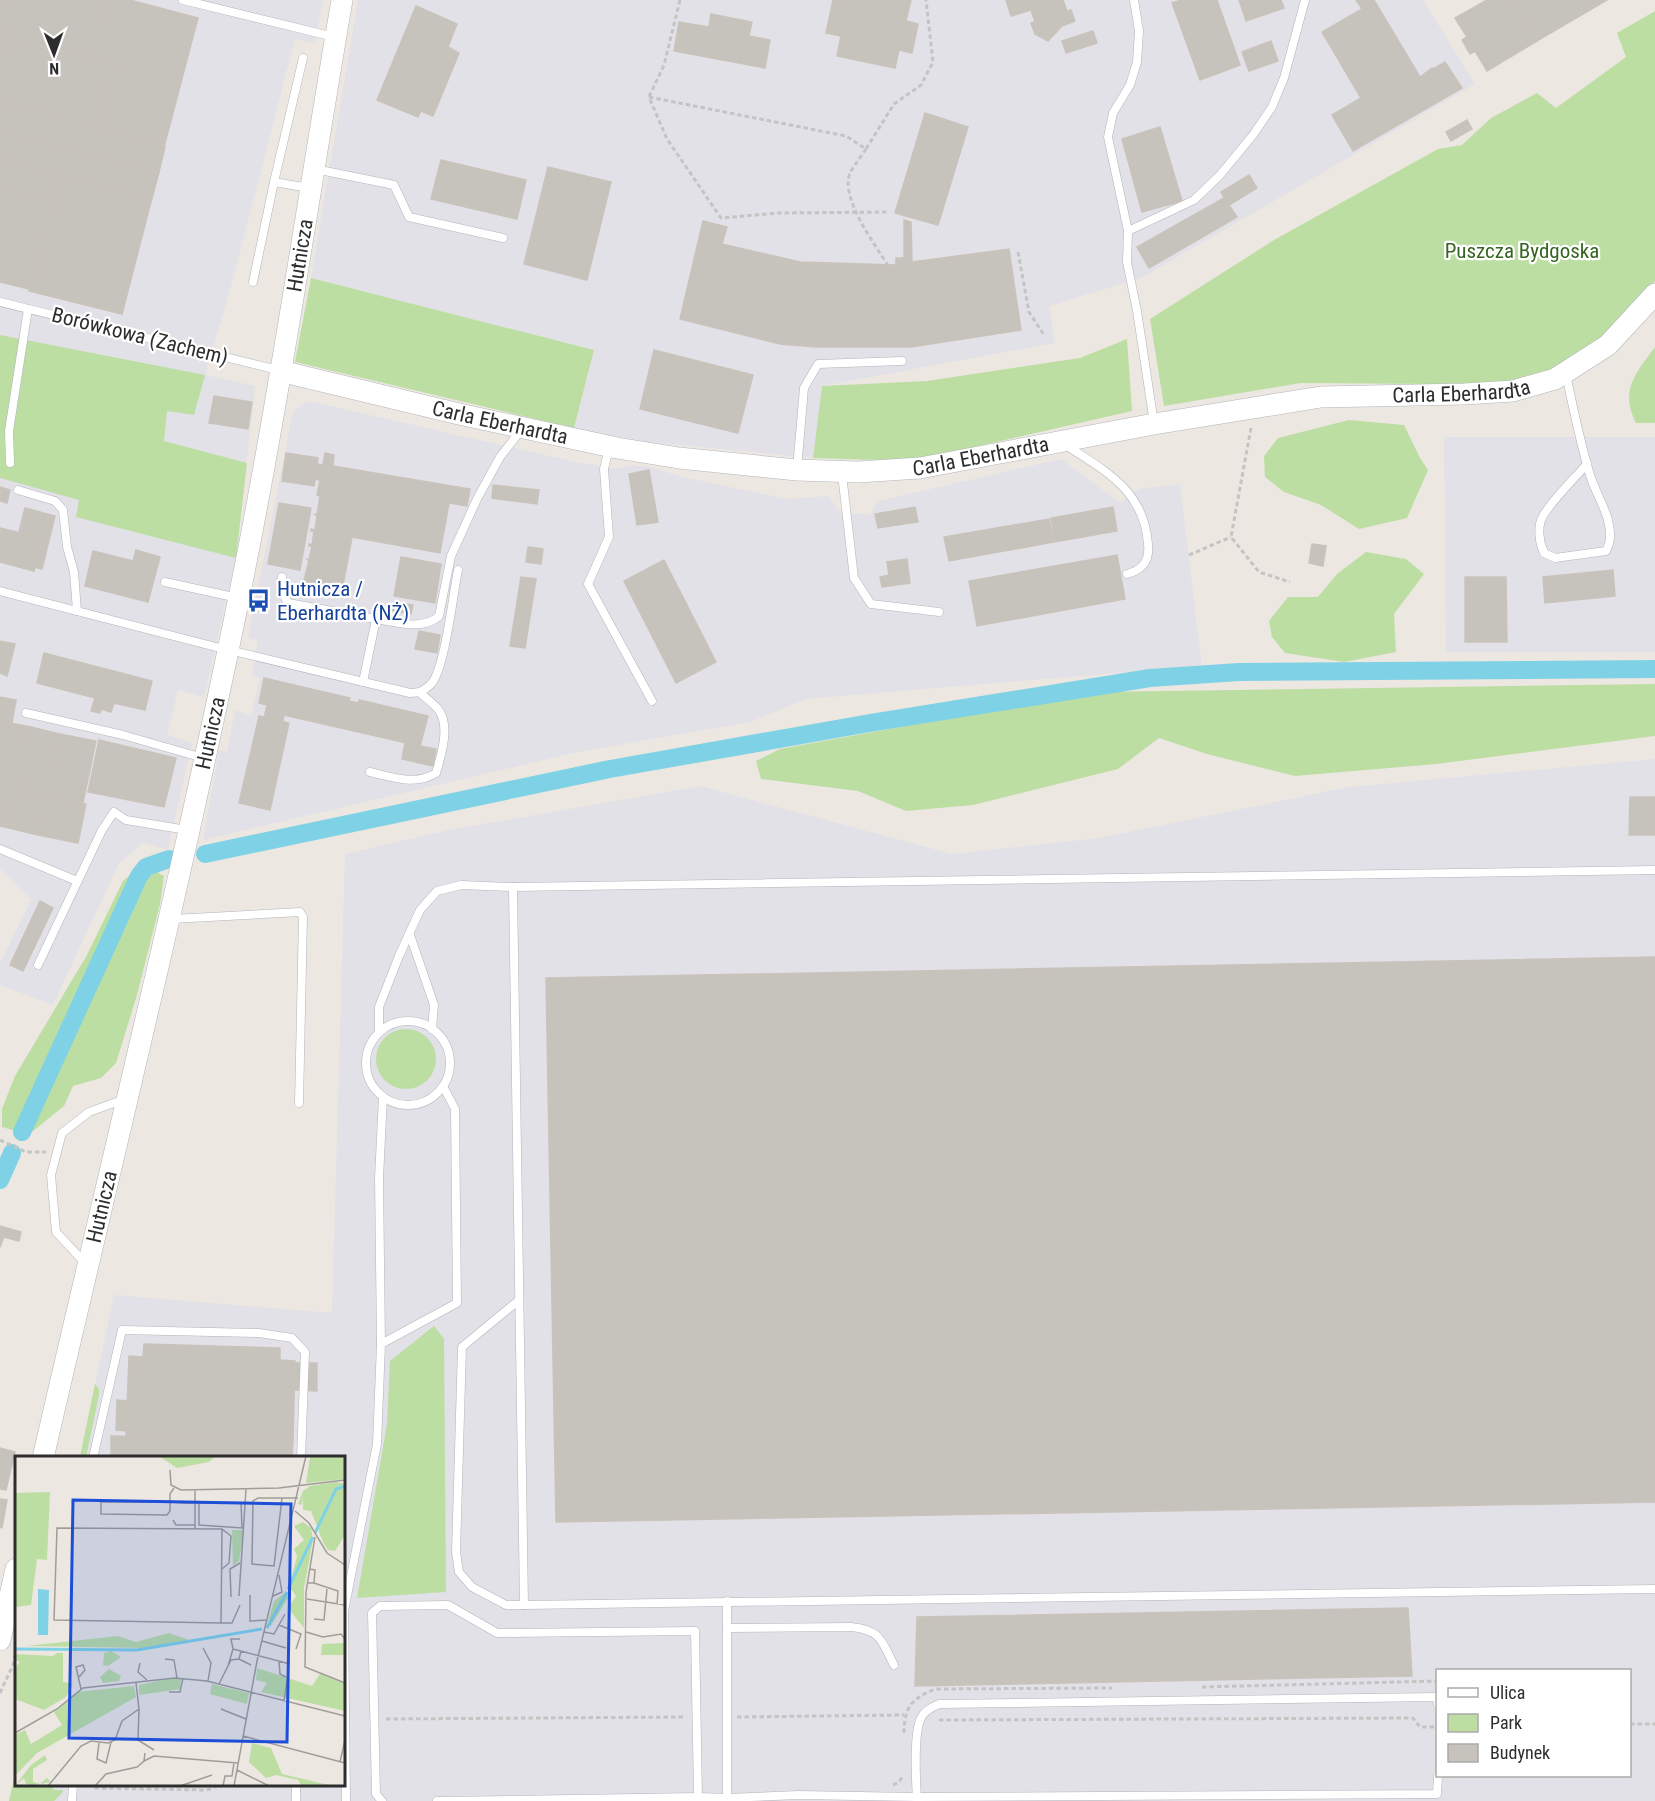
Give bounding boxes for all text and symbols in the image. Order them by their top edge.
north arrow [24,24,84,84]
text: N [49,59,59,78]
street label: Hutnicza [282,217,318,294]
park label: Puszcza Bydgoska [1445,239,1599,263]
street label: Borówkowa (Zachem) [49,302,231,370]
street label: Carla Eberhardta [1392,375,1533,408]
street label: Carla Eberhardta [430,396,570,449]
street label: Carla Eberhardta [912,432,1051,480]
place label: Hutnicza / Eberhardta (NŻ) [277,577,409,625]
bus stop icon: Hutnicza / Eberhardta (NŻ) [246,588,272,614]
street label: Hutnicza [191,695,230,772]
street label: Hutnicza [82,1168,122,1245]
inset map [15,1456,345,1786]
legend [1436,1669,1631,1777]
text: Ulica [1490,1682,1525,1703]
text: Park [1490,1712,1522,1733]
text: Budynek [1490,1742,1550,1763]

